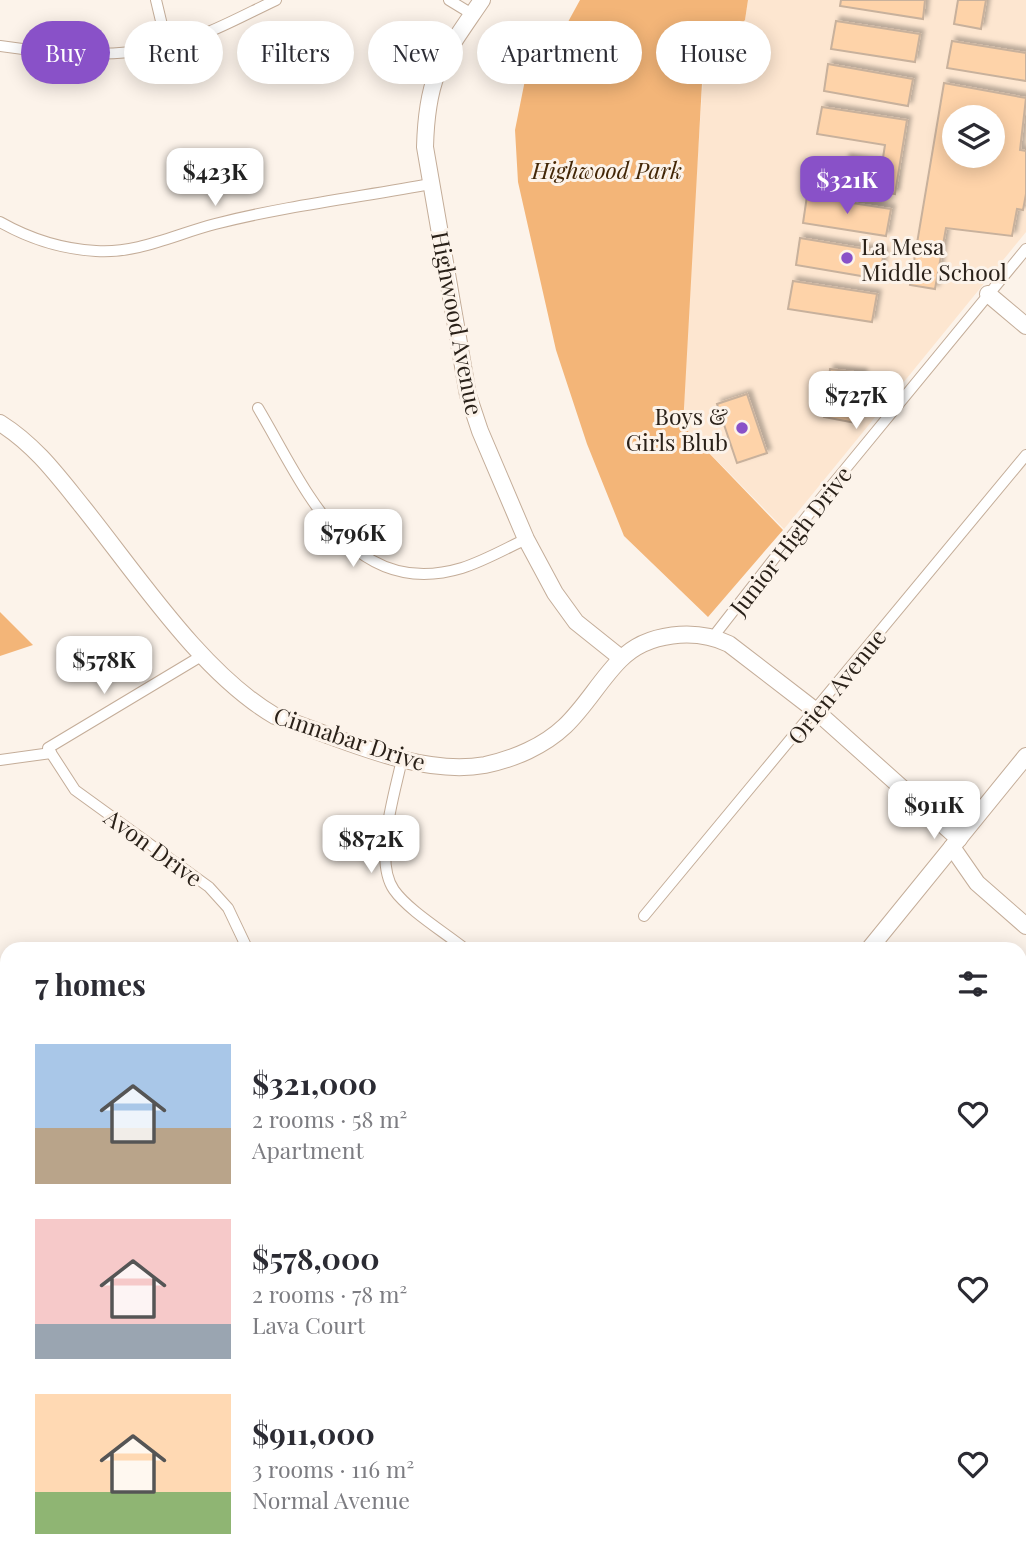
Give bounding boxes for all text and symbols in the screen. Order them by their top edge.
chip: Buy [21,21,110,84]
chip: Rent [124,21,223,84]
chip: Filters [237,21,354,84]
chip: New [368,21,463,84]
chip: Apartment [477,21,642,84]
chip: House [656,21,771,84]
map controls [942,105,1005,168]
button: layers [942,105,1005,168]
pin: $423K [166,148,264,208]
park label: Highwood Park [531,154,682,185]
text: $423K [182,155,248,186]
pin: $321K [798,156,896,216]
text: $321K [816,163,878,194]
street label: Highwood Avenue [425,228,491,418]
place label: La Mesa Middle School [861,230,1007,287]
marker: La Mesa Middle School [839,250,855,266]
pin: $727K [807,372,905,431]
text: $727K [825,378,887,409]
place label: Boys & Girls Blub [626,400,728,457]
marker: Boys & Girls Blub [734,420,750,436]
street label: Junior High Drive [721,459,858,622]
pin: $796K [304,510,402,569]
text: $796K [320,516,386,547]
street label: Orien Avenue [780,622,892,750]
pin: $578K [55,636,153,696]
text: $578K [72,643,136,674]
street label: Cinnabar Drive [270,699,430,777]
pin: $911K [885,782,983,841]
text: $911K [904,788,964,819]
street label: Avon Drive [98,800,209,893]
pin: $872K [322,816,420,875]
text: $872K [338,822,404,853]
text: 7 homes [35,964,146,1004]
icon: filters [954,965,992,1003]
text: $321,000 [252,1063,377,1103]
icon: home [91,1072,175,1156]
icon: heart [954,1095,992,1133]
text: 2 rooms · 58 m² [252,1103,407,1134]
text: Apartment [252,1134,364,1165]
text: $578,000 [252,1238,380,1278]
icon: home [91,1247,175,1331]
icon: heart [954,1270,992,1308]
text: 2 rooms · 78 m² [252,1278,407,1309]
text: Lava Court [252,1309,365,1340]
text: $911,000 [252,1413,375,1453]
icon: home [91,1422,175,1506]
icon: heart [954,1445,992,1483]
text: 3 rooms · 116 m² [252,1453,414,1484]
text: Normal Avenue [252,1484,410,1515]

